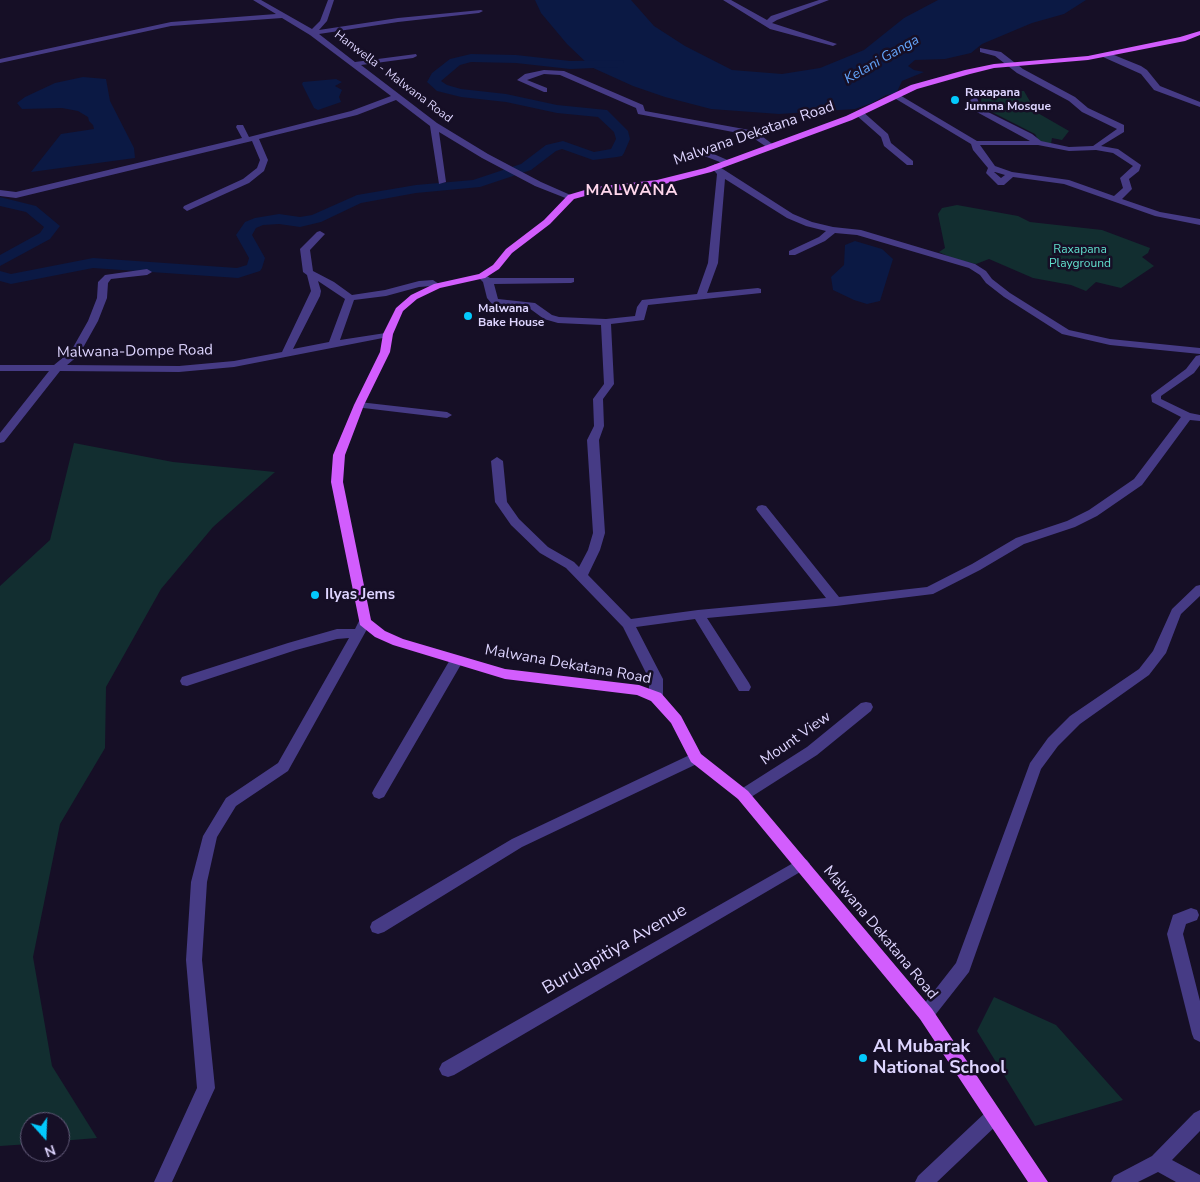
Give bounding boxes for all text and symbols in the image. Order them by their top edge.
street label: Hanwella - Malwana Road [331,28,455,126]
water label: Kelani Ganga [842,32,922,88]
place label: Raxapana Jumma Mosque [965,86,1051,114]
marker: Raxapana Jumma Mosque [949,94,961,106]
street label: Malwana Dekatana Road [671,98,837,170]
district label: MALWANA [585,181,679,201]
park label: Raxapana Playground [1049,243,1111,271]
place label: Malwana Bake House [478,302,544,330]
marker: Malwana Bake House [462,310,474,322]
street label: Malwana-Dompe Road [57,342,213,362]
place label: Ilyas Jems [325,586,395,604]
marker: Ilyas Jems [309,589,321,601]
street label: Malwana Dekatana Road [483,641,653,689]
street label: Mount View [757,708,835,770]
street label: Malwana Dekatana Road [819,863,941,1003]
street label: Burulapitiya Avenue [539,900,691,1000]
place label: Al Mubarak National School [873,1037,1006,1080]
marker: Al Mubarak National School [857,1052,869,1064]
north arrow [20,1112,70,1162]
text: N [42,1140,58,1161]

